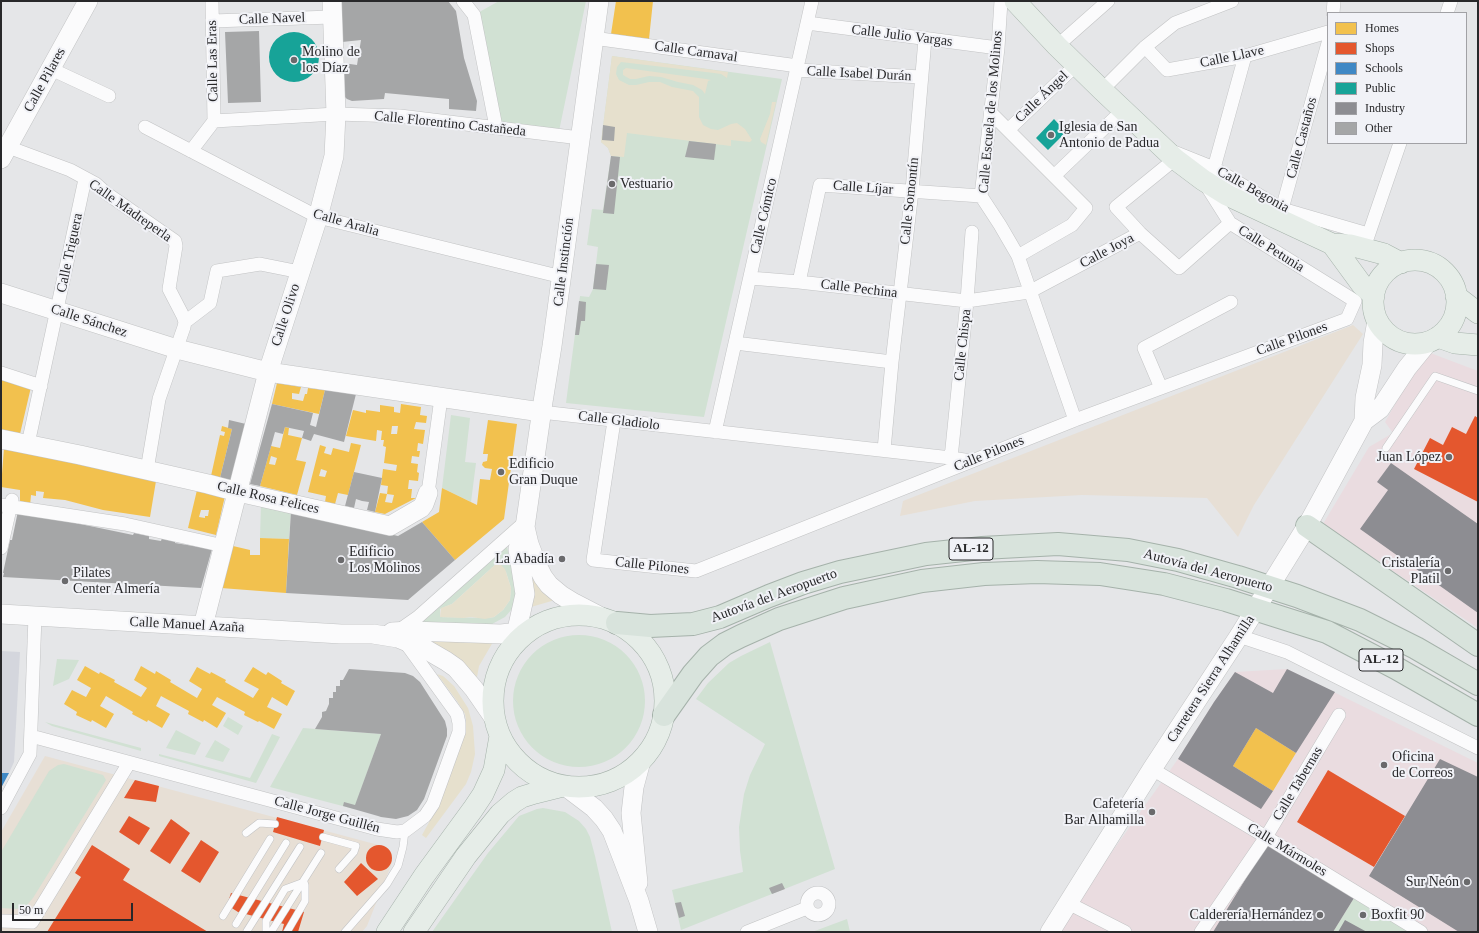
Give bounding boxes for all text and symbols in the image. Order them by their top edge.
street label: Calle Navel [238,9,306,29]
legend [1327,12,1467,144]
street label: Calle Las Eras [204,20,222,102]
street label: Calle Julio Vargas [851,21,953,51]
text: Homes [1365,21,1399,35]
street label: Calle Escuela de los Molinos [976,30,1006,194]
street label: Calle Carnaval [653,38,739,66]
text: Shops [1365,41,1394,55]
street label: Calle Llave [1199,42,1265,72]
place label: Molino de los Díaz [302,44,360,76]
street label: Calle Pilares [20,45,70,115]
marker: Molino de los Díaz [289,55,299,65]
text: Schools [1365,61,1403,75]
street label: Calle Isabel Durán [806,63,912,85]
street label: Calle Ángel [1012,68,1072,126]
text: Public [1365,81,1396,95]
street label: Calle Castaños [1283,95,1321,181]
text: Industry [1365,101,1405,115]
street label: Calle Florentino Castañeda [373,108,527,140]
place label: Iglesia de San Antonio de Padua [1059,119,1159,152]
text: Other [1365,121,1392,135]
marker: Iglesia de San Antonio de Padua [1046,130,1056,140]
street label: Calle Somontín [897,157,923,245]
street label: Calle Begonia [1214,163,1292,217]
street label: Calle Madreperla [85,176,175,246]
place label: Vestuario [620,176,673,192]
street label: Calle Cómico [747,176,781,256]
street label: Calle Líjar [832,178,894,198]
marker: Vestuario [607,179,617,189]
street label: Calle Aralia [311,206,381,240]
street label: Calle Triguera [53,212,87,294]
street label: Calle Instinción [550,217,578,307]
street label: Calle Petunia [1235,222,1307,276]
street label: Calle Joya [1077,230,1137,272]
street label: Calle Pechina [820,276,898,302]
street label: Calle Olivo [268,282,304,348]
street label: Calle Sánchez [49,301,129,341]
street label: Calle Chispa [951,308,975,382]
street label: Calle Pilones [1254,318,1330,360]
street label: Calle Gladiolo [577,408,661,434]
street label: Calle Pilones [951,432,1027,476]
place label: Juan López [1377,449,1441,465]
marker: Juan López [1444,452,1454,462]
place label: Edificio Gran Duque [509,456,578,488]
marker: Edificio Gran Duque [496,467,506,477]
street label: Calle Rosa Felices [215,478,321,518]
road number: AL-12 [949,538,993,560]
place label: Edificio Los Molinos [349,544,420,576]
street label: Autovía del Aeropuerto [1142,546,1274,596]
place label: La Abadía [495,551,554,567]
marker: La Abadía [557,554,567,564]
street label: Calle Pilones [614,554,690,578]
marker: Edificio Los Molinos [336,555,346,565]
place label: Cristalería Platil [1382,555,1440,588]
place label: Pilates Center Almería [73,565,160,598]
street label: Autovía del Aeropuerto [709,565,839,627]
marker: Cristalería Platil [1443,566,1453,576]
marker: Pilates Center Almería [60,576,70,586]
street label: Carretera Sierra Alhamilla [1164,612,1258,746]
street label: Calle Manuel Azaña [129,614,245,636]
road number: AL-12 [1359,649,1403,671]
street label: Calle Tabernas [1269,744,1327,824]
place label: Oficina de Correos [1392,749,1453,782]
marker: Oficina de Correos [1379,760,1389,770]
street label: Calle Jorge Guillén [272,793,382,837]
place label: Cafetería Bar Alhamilla [1064,796,1144,828]
marker: Cafetería Bar Alhamilla [1147,807,1157,817]
street label: Calle Mármoles [1244,820,1330,880]
place label: Sur Neón [1406,874,1459,890]
marker: Sur Neón [1462,877,1472,887]
scale bar [14,895,135,921]
text: 50 m [19,903,43,917]
place label: Calderería Hernández [1190,907,1312,923]
place label: Boxfit 90 [1371,907,1424,923]
marker: Calderería Hernández [1315,910,1325,920]
marker: Boxfit 90 [1358,910,1368,920]

